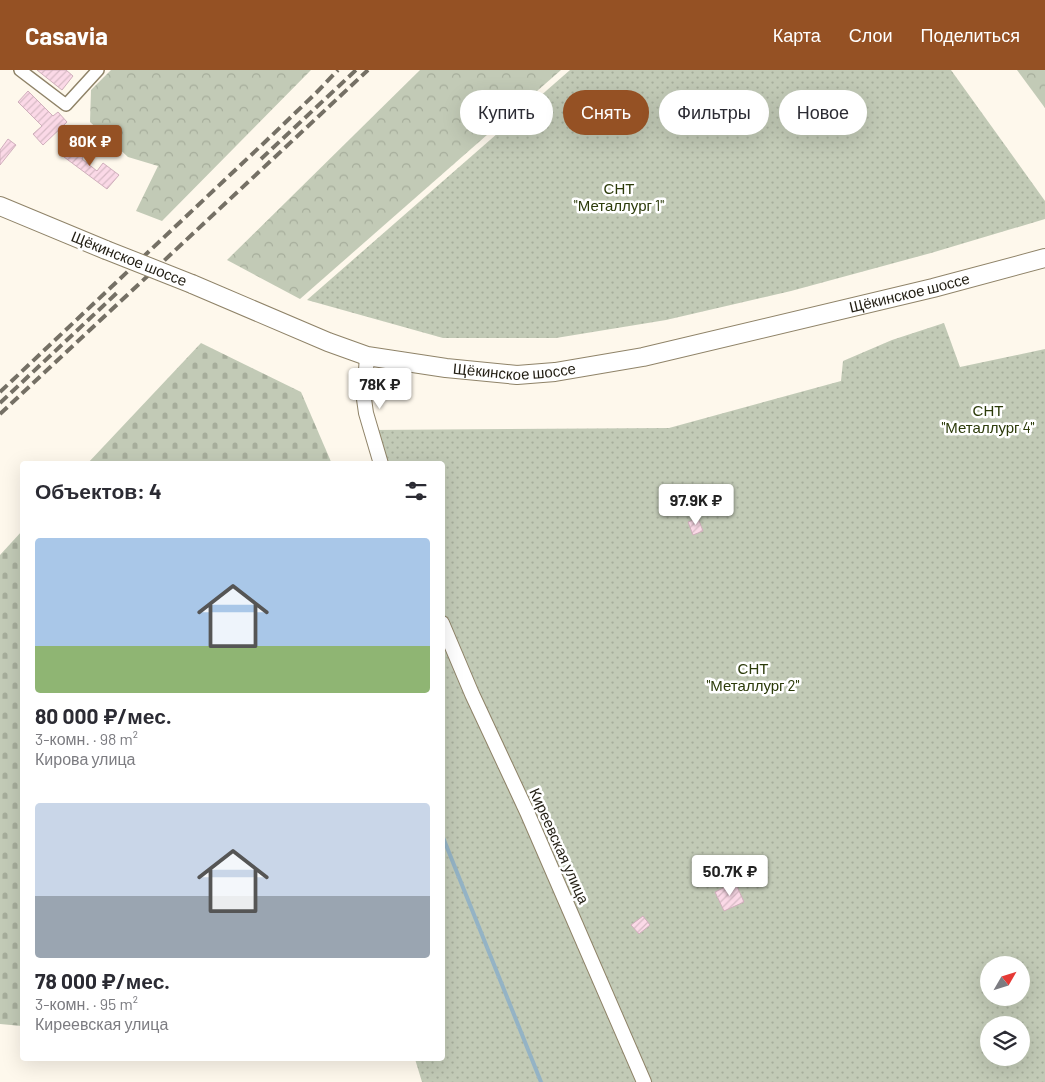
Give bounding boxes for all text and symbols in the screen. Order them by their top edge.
text: Casavia [25,21,108,50]
text: Карта [773,24,821,46]
text: Слои [849,24,893,46]
text: Поделиться [921,24,1020,46]
chip: Купить [460,90,553,135]
chip: Снять [563,90,649,135]
chip: Фильтры [659,90,769,135]
chip: Новое [779,90,867,135]
pin: 80K ₽ [55,124,125,167]
text: 80K ₽ [69,131,111,150]
park label: СНТ "Металлург 1" [574,179,664,214]
street label: Щёкинское шоссе [69,227,190,290]
street label: Щёкинское шоссе [847,269,971,316]
street label: Щёкинское шоссе [452,359,577,383]
pin: 78K ₽ [345,368,415,410]
text: 78K ₽ [359,374,401,393]
park label: СНТ "Металлург 4" [941,401,1035,436]
icon: filters [402,477,430,505]
text: Объектов: 4 [35,478,162,503]
pin: 97.9K ₽ [650,484,742,526]
text: 97.9K ₽ [670,490,722,509]
icon: home [188,571,278,661]
park label: СНТ "Металлург 2" [706,659,800,694]
text: 80 000 ₽/мес. [35,703,172,728]
text: 3-комн. · 98 m² [35,729,138,748]
text: Кирова улица [35,749,135,768]
street label: Киреевская улица [526,785,594,907]
icon: home [188,836,278,926]
pin: 50.7K ₽ [684,854,776,897]
text: 50.7K ₽ [703,861,757,880]
north arrow [980,956,1030,1006]
map controls [980,956,1030,1066]
text: 78 000 ₽/мес. [35,968,170,993]
text: 3-комн. · 95 m² [35,994,138,1013]
text: Киреевская улица [35,1014,168,1033]
button: layers [980,1016,1030,1066]

